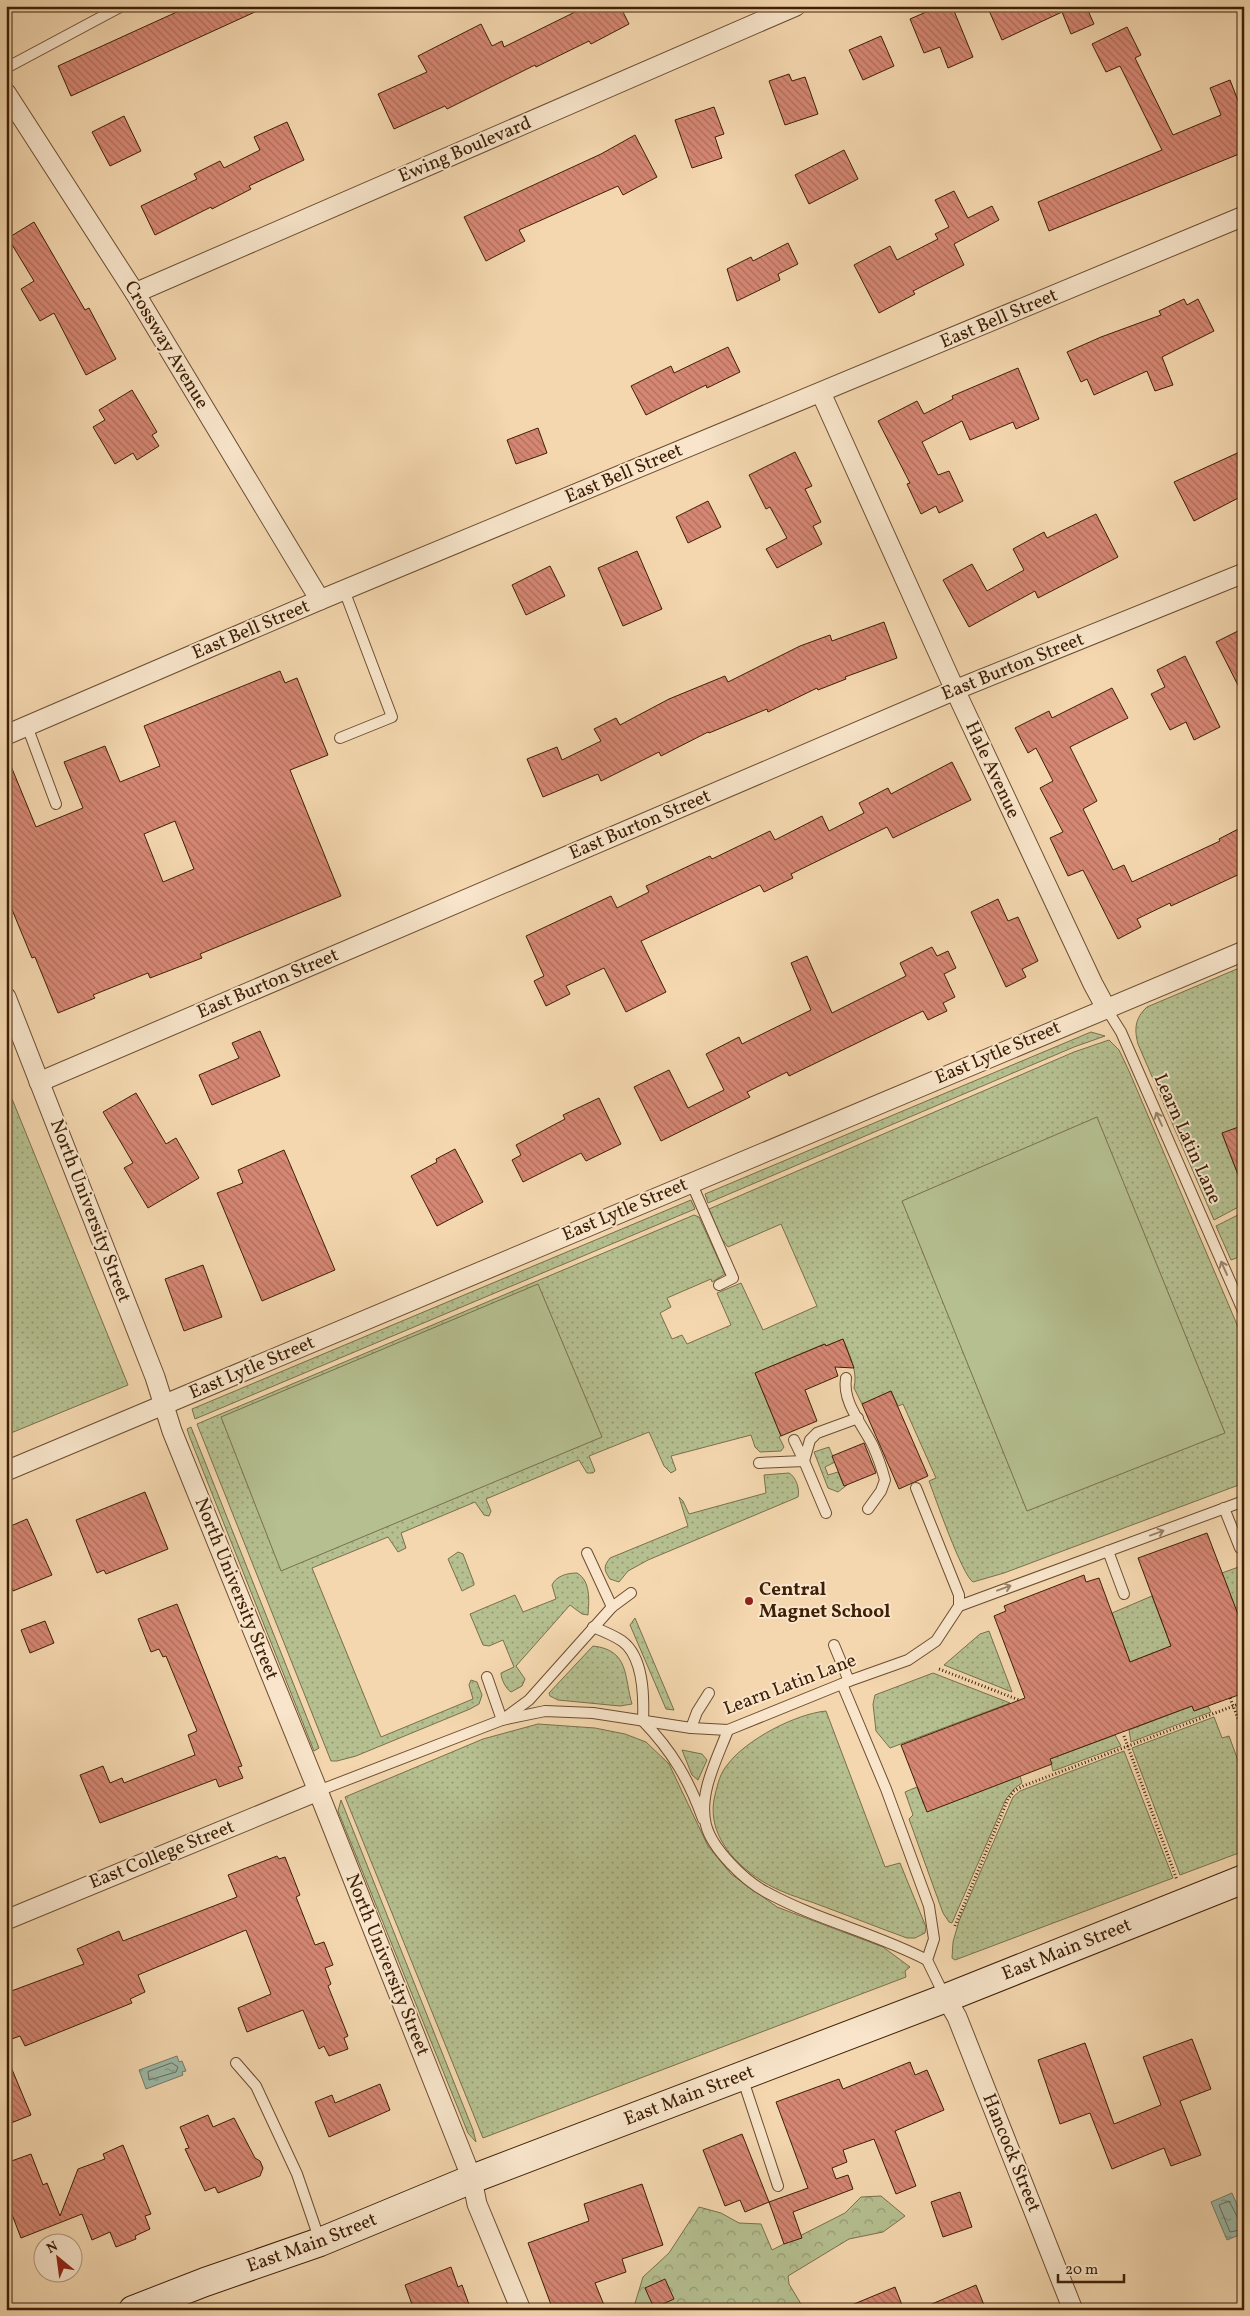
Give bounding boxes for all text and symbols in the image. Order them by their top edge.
street label: Ewing Boulevard [395,110,535,190]
street label: Crossway Avenue [117,276,215,414]
street label: East Bell Street [936,282,1062,355]
street label: East Bell Street [561,437,687,510]
street label: East Bell Street [188,593,314,666]
street label: East Burton Street [938,626,1088,707]
street label: Hale Avenue [958,717,1026,823]
street label: East Burton Street [565,783,715,867]
street label: East Burton Street [193,942,343,1026]
street label: East Lytle Street [931,1015,1065,1091]
street label: Learn Latin Lane [1147,1070,1227,1208]
one-way arrow [1153,1112,1163,1127]
street label: North University Street [43,1116,137,1307]
street label: East Lytle Street [558,1172,692,1248]
one-way arrow [1219,1261,1229,1276]
street label: East Lytle Street [185,1330,319,1406]
street label: North University Street [188,1494,285,1684]
one-way arrow [1149,1528,1164,1537]
place label: Central Magnet School [759,1577,890,1625]
one-way arrow [996,1583,1011,1592]
marker: Central Magnet School [743,1595,755,1607]
street label: Learn Latin Lane [720,1648,860,1722]
street label: East College Street [86,1814,239,1896]
street label: North University Street [339,1870,436,2060]
street label: East Main Street [998,1912,1136,1987]
street label: East Main Street [620,2059,758,2133]
street label: Hancock Street [975,2090,1047,2216]
street label: East Main Street [243,2207,381,2279]
north arrow [32,2234,82,2284]
text: N [43,2237,61,2259]
scale bar [1058,2251,1124,2283]
text: 20 m [1065,2260,1098,2281]

